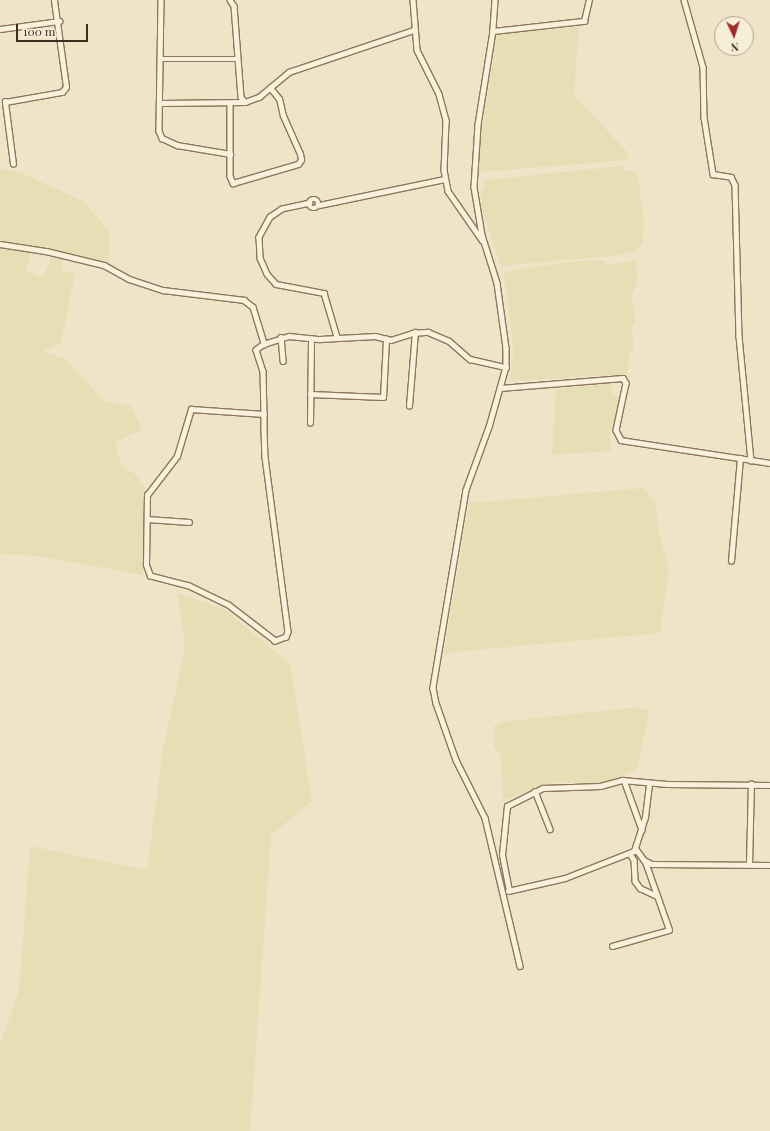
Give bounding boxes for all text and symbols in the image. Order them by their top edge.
scale bar [18,16,90,42]
north arrow [714,16,754,56]
text: 100 m [23,23,55,39]
text: N [730,40,739,55]

